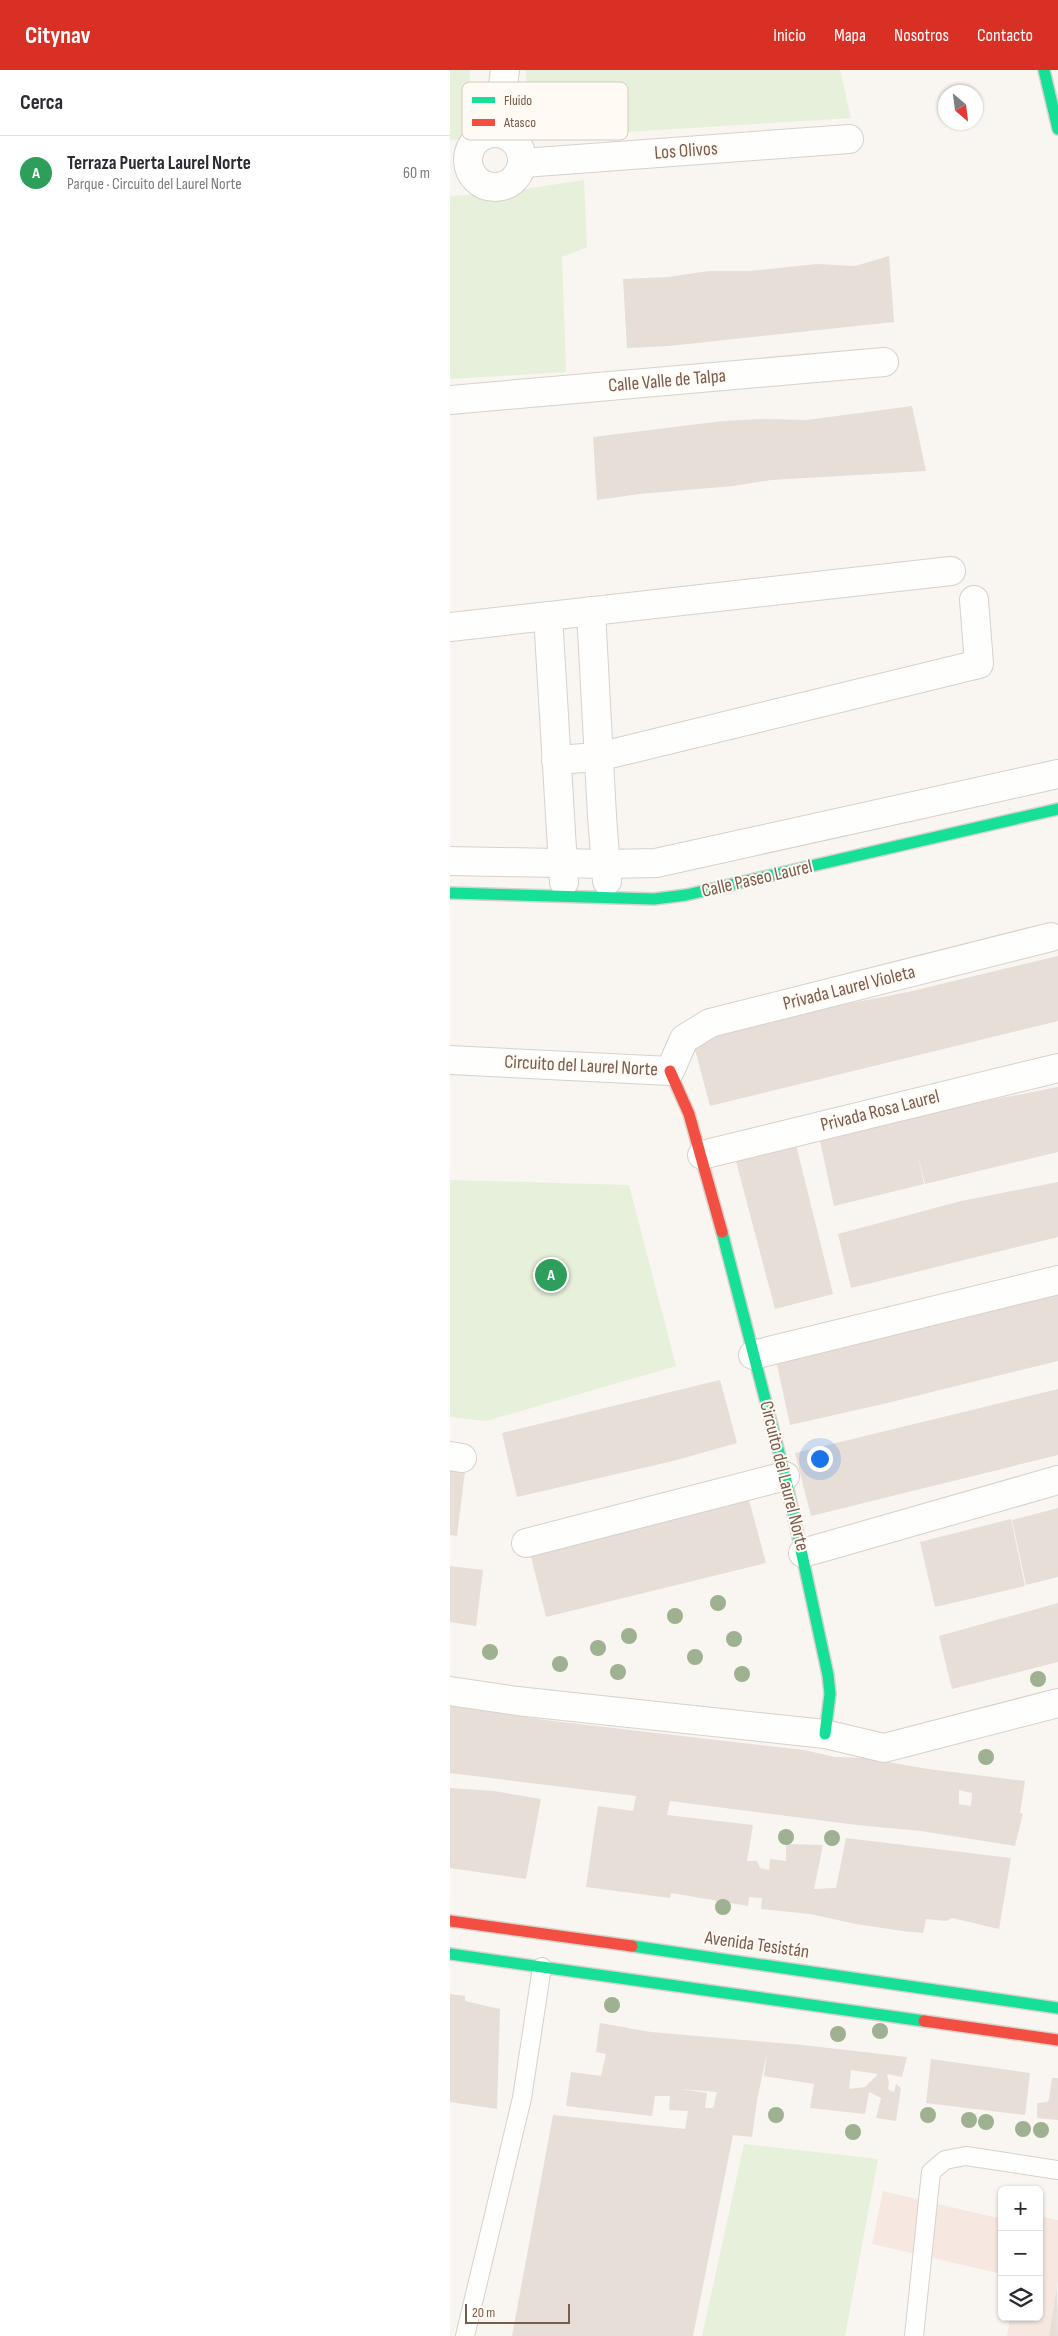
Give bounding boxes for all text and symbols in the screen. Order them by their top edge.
text: Citynav [25,21,91,50]
text: Inicio [773,25,806,46]
text: Mapa [834,25,866,46]
text: Nosotros [894,25,949,46]
text: Contacto [977,25,1033,46]
legend [462,82,628,140]
north arrow [938,85,983,130]
text: Cerca [20,90,63,115]
text: Fluido [504,92,532,109]
text: Atasco [503,114,536,131]
street label: Los Olivos [654,137,719,165]
text: Terraza Puerta Laurel Norte [67,152,251,175]
text: A [32,164,40,183]
text: 60 m [403,164,430,183]
text: Parque · Circuito del Laurel Norte [67,175,242,194]
street label: Calle Valle de Talpa [607,364,727,398]
street label: Calle Paseo Laurel [699,855,815,903]
street label: Privada Laurel Violeta [781,960,917,1016]
street label: Circuito del Laurel Norte [504,1050,658,1082]
street label: Privada Rosa Laurel [818,1085,942,1137]
pin: A [535,1256,567,1294]
street label: Circuito del Laurel Norte [754,1399,814,1553]
your location [807,1446,833,1472]
street label: Avenida Tesistán [702,1926,811,1964]
map controls [998,2186,1043,2321]
button: + [998,2186,1043,2231]
button: − [998,2231,1043,2276]
button: layers [998,2276,1043,2321]
scale bar [465,2301,570,2324]
text: 20 m [472,2304,495,2321]

